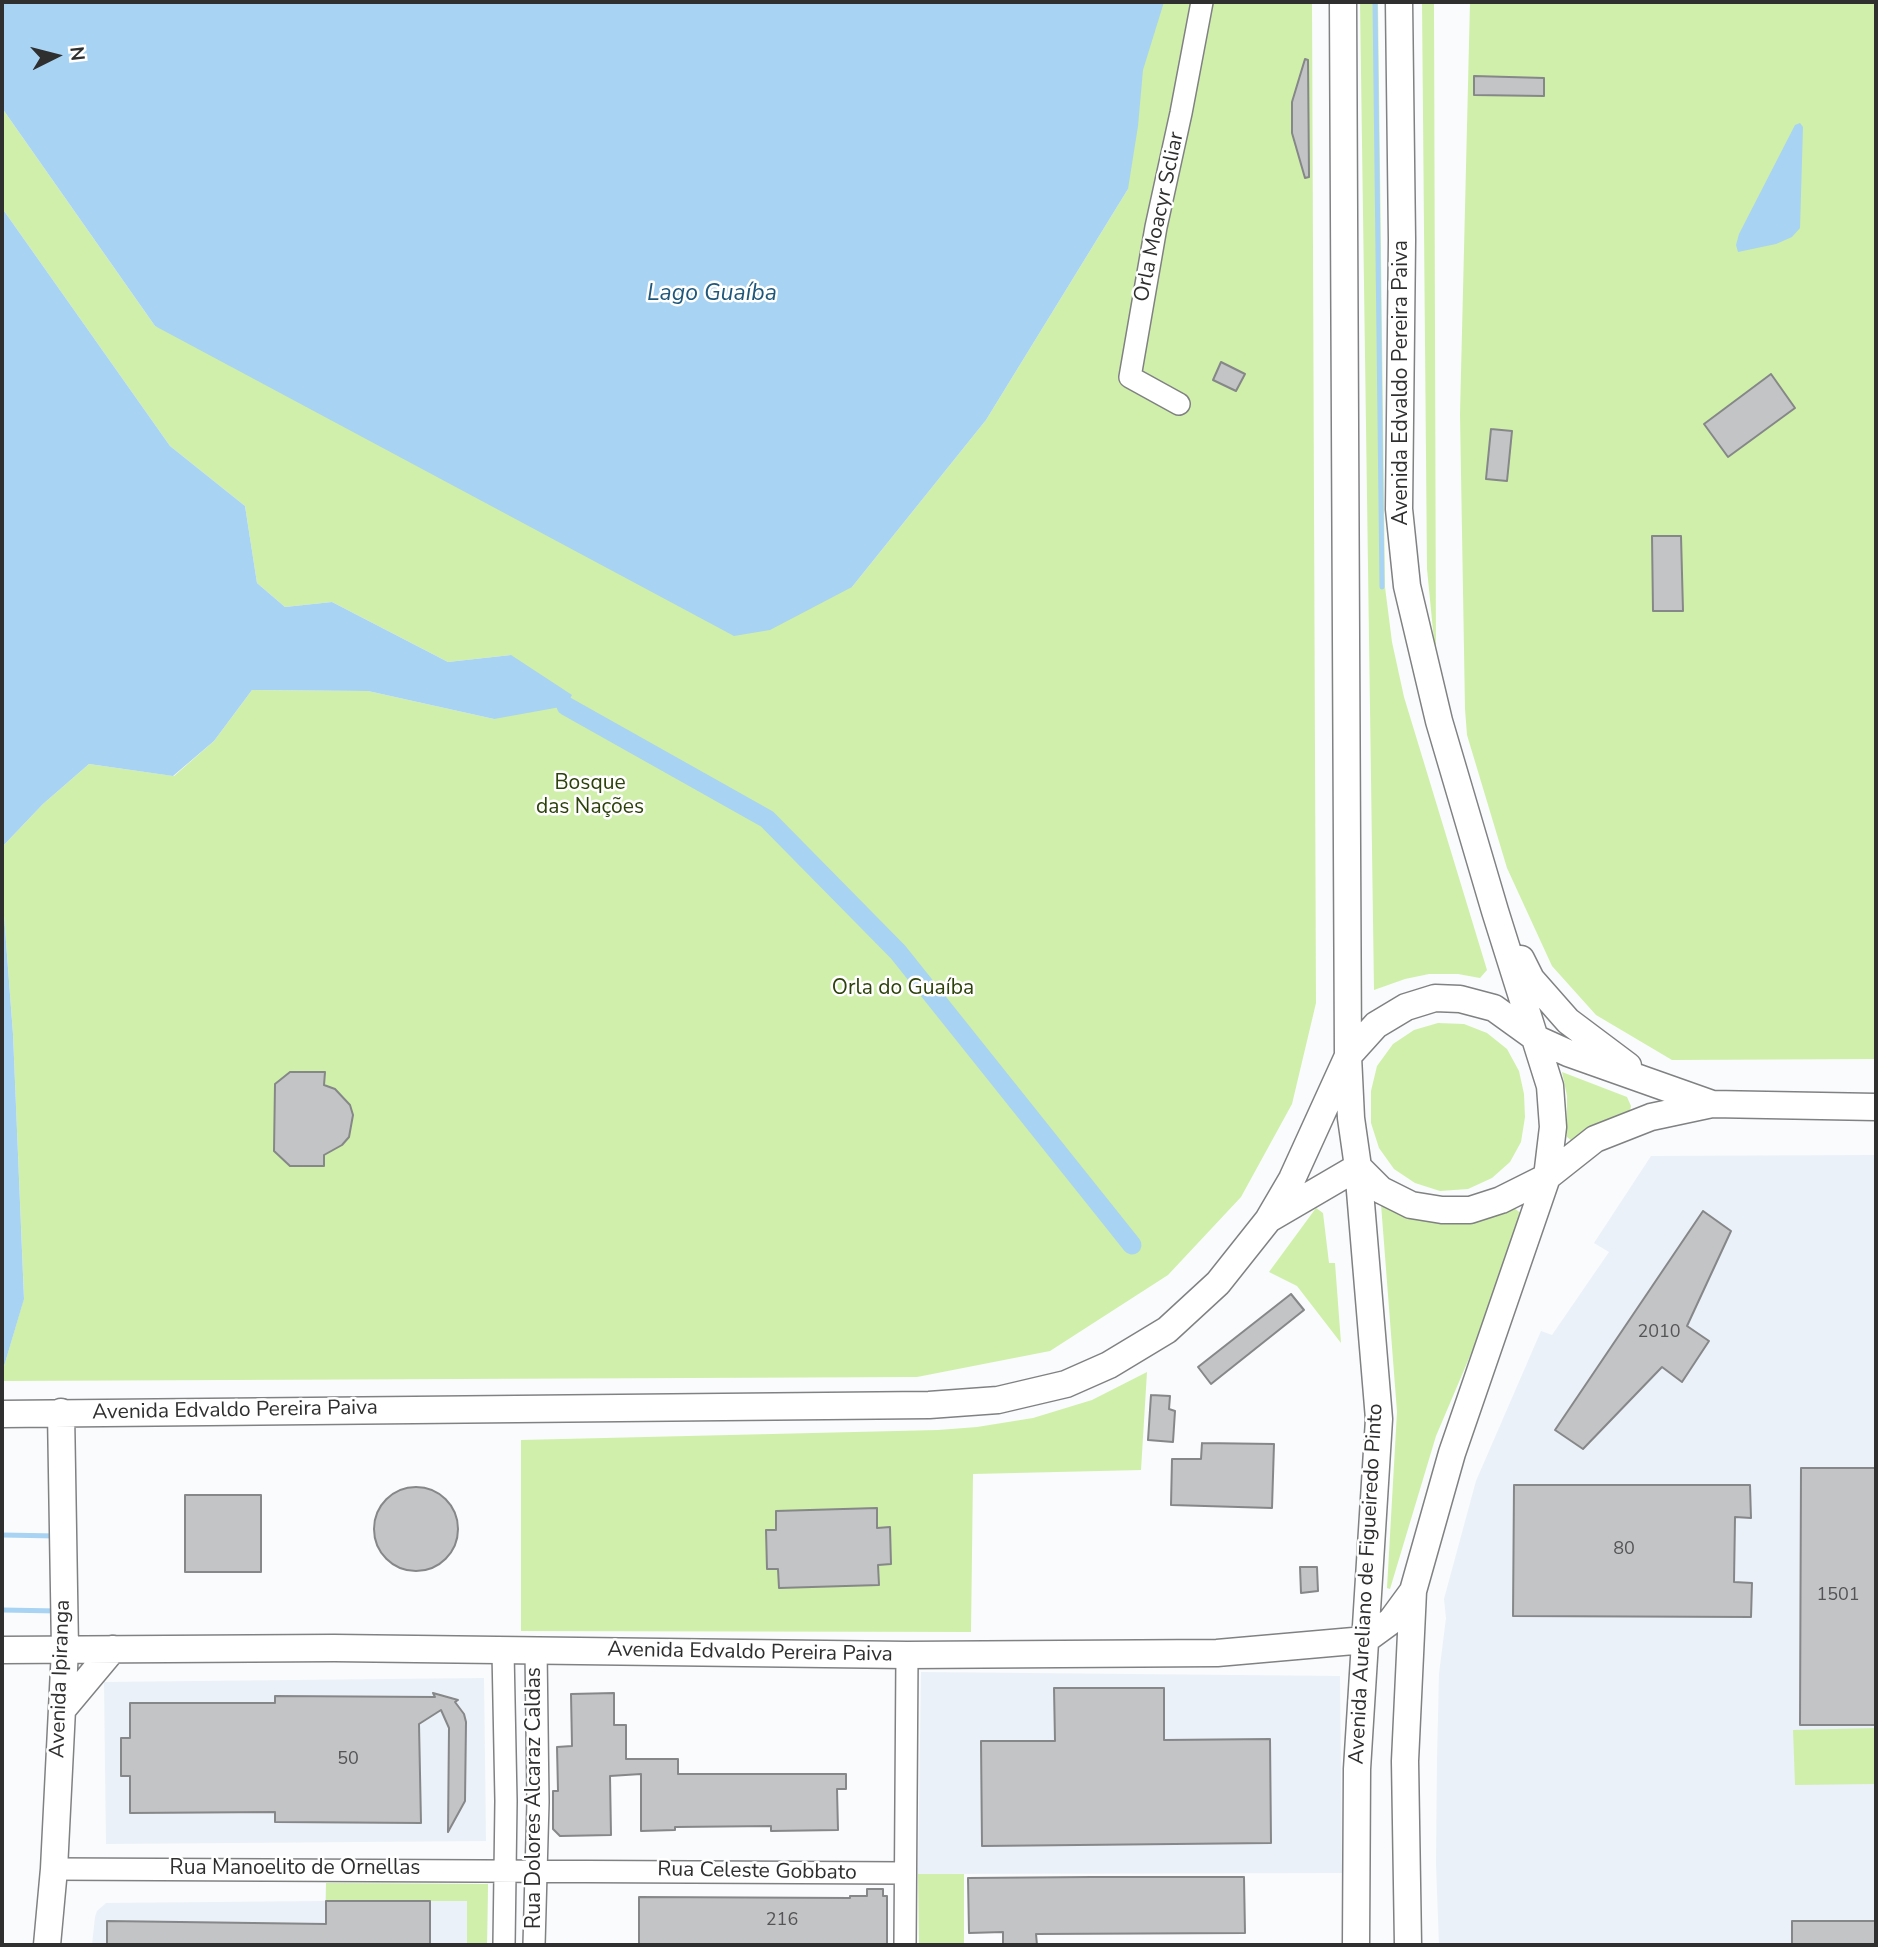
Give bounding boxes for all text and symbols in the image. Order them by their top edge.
north arrow [21,21,91,91]
text: N [63,45,91,62]
street label: Orla Moacyr Scliar [1130,130,1190,304]
street label: Avenida Edvaldo Pereira Paiva [1389,240,1415,526]
water label: Lago Guaíba [647,280,777,308]
park label: Bosque das Nações [536,771,644,821]
park label: Orla do Guaíba [832,976,974,1002]
house number: 2010 [1637,1322,1681,1344]
street label: Avenida Edvaldo Pereira Paiva [92,1396,378,1426]
street label: Avenida Aureliano de Figueiredo Pinto [1345,1403,1389,1765]
house number: 80 [1613,1539,1635,1561]
house number: 1501 [1816,1585,1860,1607]
street label: Avenida Ipiranga [46,1599,76,1759]
street label: Avenida Edvaldo Pereira Paiva [607,1638,893,1668]
street label: Rua Dolores Alcaraz Caldas [522,1667,548,1929]
house number: 50 [337,1749,359,1771]
street label: Rua Manoelito de Ornellas [170,1856,420,1882]
street label: Rua Celeste Gobbato [657,1858,857,1886]
house number: 216 [766,1910,798,1932]

